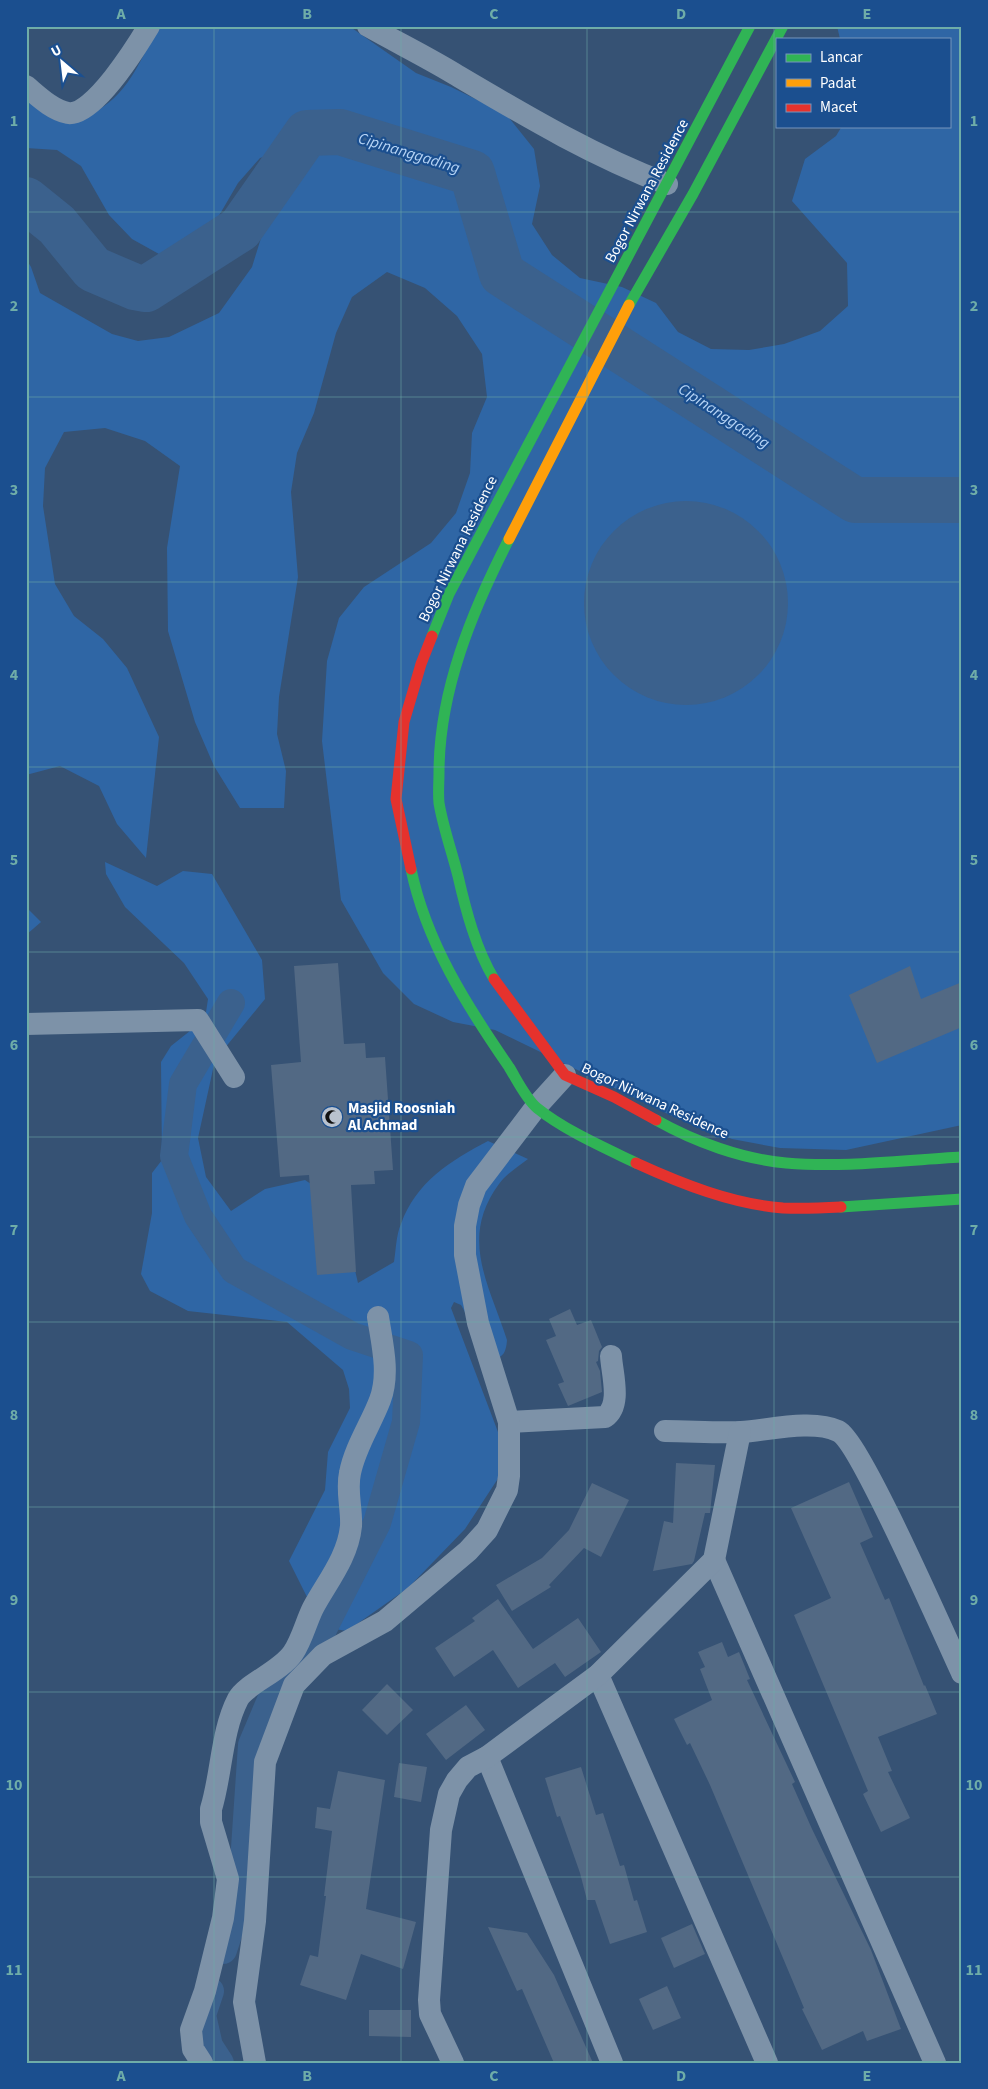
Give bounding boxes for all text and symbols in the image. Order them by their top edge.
text: A [115,3,126,25]
text: B [302,3,312,25]
text: C [489,3,499,25]
text: D [676,3,686,25]
text: E [863,3,871,25]
north arrow [38,38,88,88]
legend [776,38,950,128]
text: U [48,40,65,62]
text: Lancar [820,47,863,68]
text: Padat [820,73,856,94]
text: Macet [820,97,857,118]
text: 1 [10,110,18,132]
text: 1 [970,110,978,132]
street label: Bogor Nirwana Residence [600,115,694,267]
water label: Cipinanggading [356,127,462,179]
text: 2 [10,295,18,317]
text: 2 [970,295,978,317]
water label: Cipinanggading [674,378,774,454]
street label: Bogor Nirwana Residence [413,472,503,626]
text: 3 [10,479,18,501]
text: 3 [970,479,978,501]
text: 4 [10,664,19,686]
text: 4 [970,664,979,686]
text: 5 [10,849,18,871]
text: 5 [970,849,978,871]
text: 6 [10,1034,18,1056]
text: 6 [970,1034,978,1056]
street label: Bogor Nirwana Residence [578,1058,732,1144]
place label: Masjid Roosniah Al Achmad [347,1098,455,1136]
mosque icon: Masjid Roosniah Al Achmad [320,1105,344,1129]
text: 7 [10,1219,18,1241]
text: 7 [970,1219,978,1241]
text: 8 [10,1404,18,1426]
text: 8 [970,1404,978,1426]
text: 9 [10,1589,18,1611]
text: 9 [970,1589,978,1611]
text: 10 [6,1774,22,1796]
text: 10 [966,1774,982,1796]
text: 11 [6,1959,22,1981]
text: 11 [966,1959,982,1981]
text: A [115,2065,126,2087]
text: B [302,2065,312,2087]
text: C [489,2065,499,2087]
text: D [676,2065,686,2087]
text: E [863,2065,871,2087]

